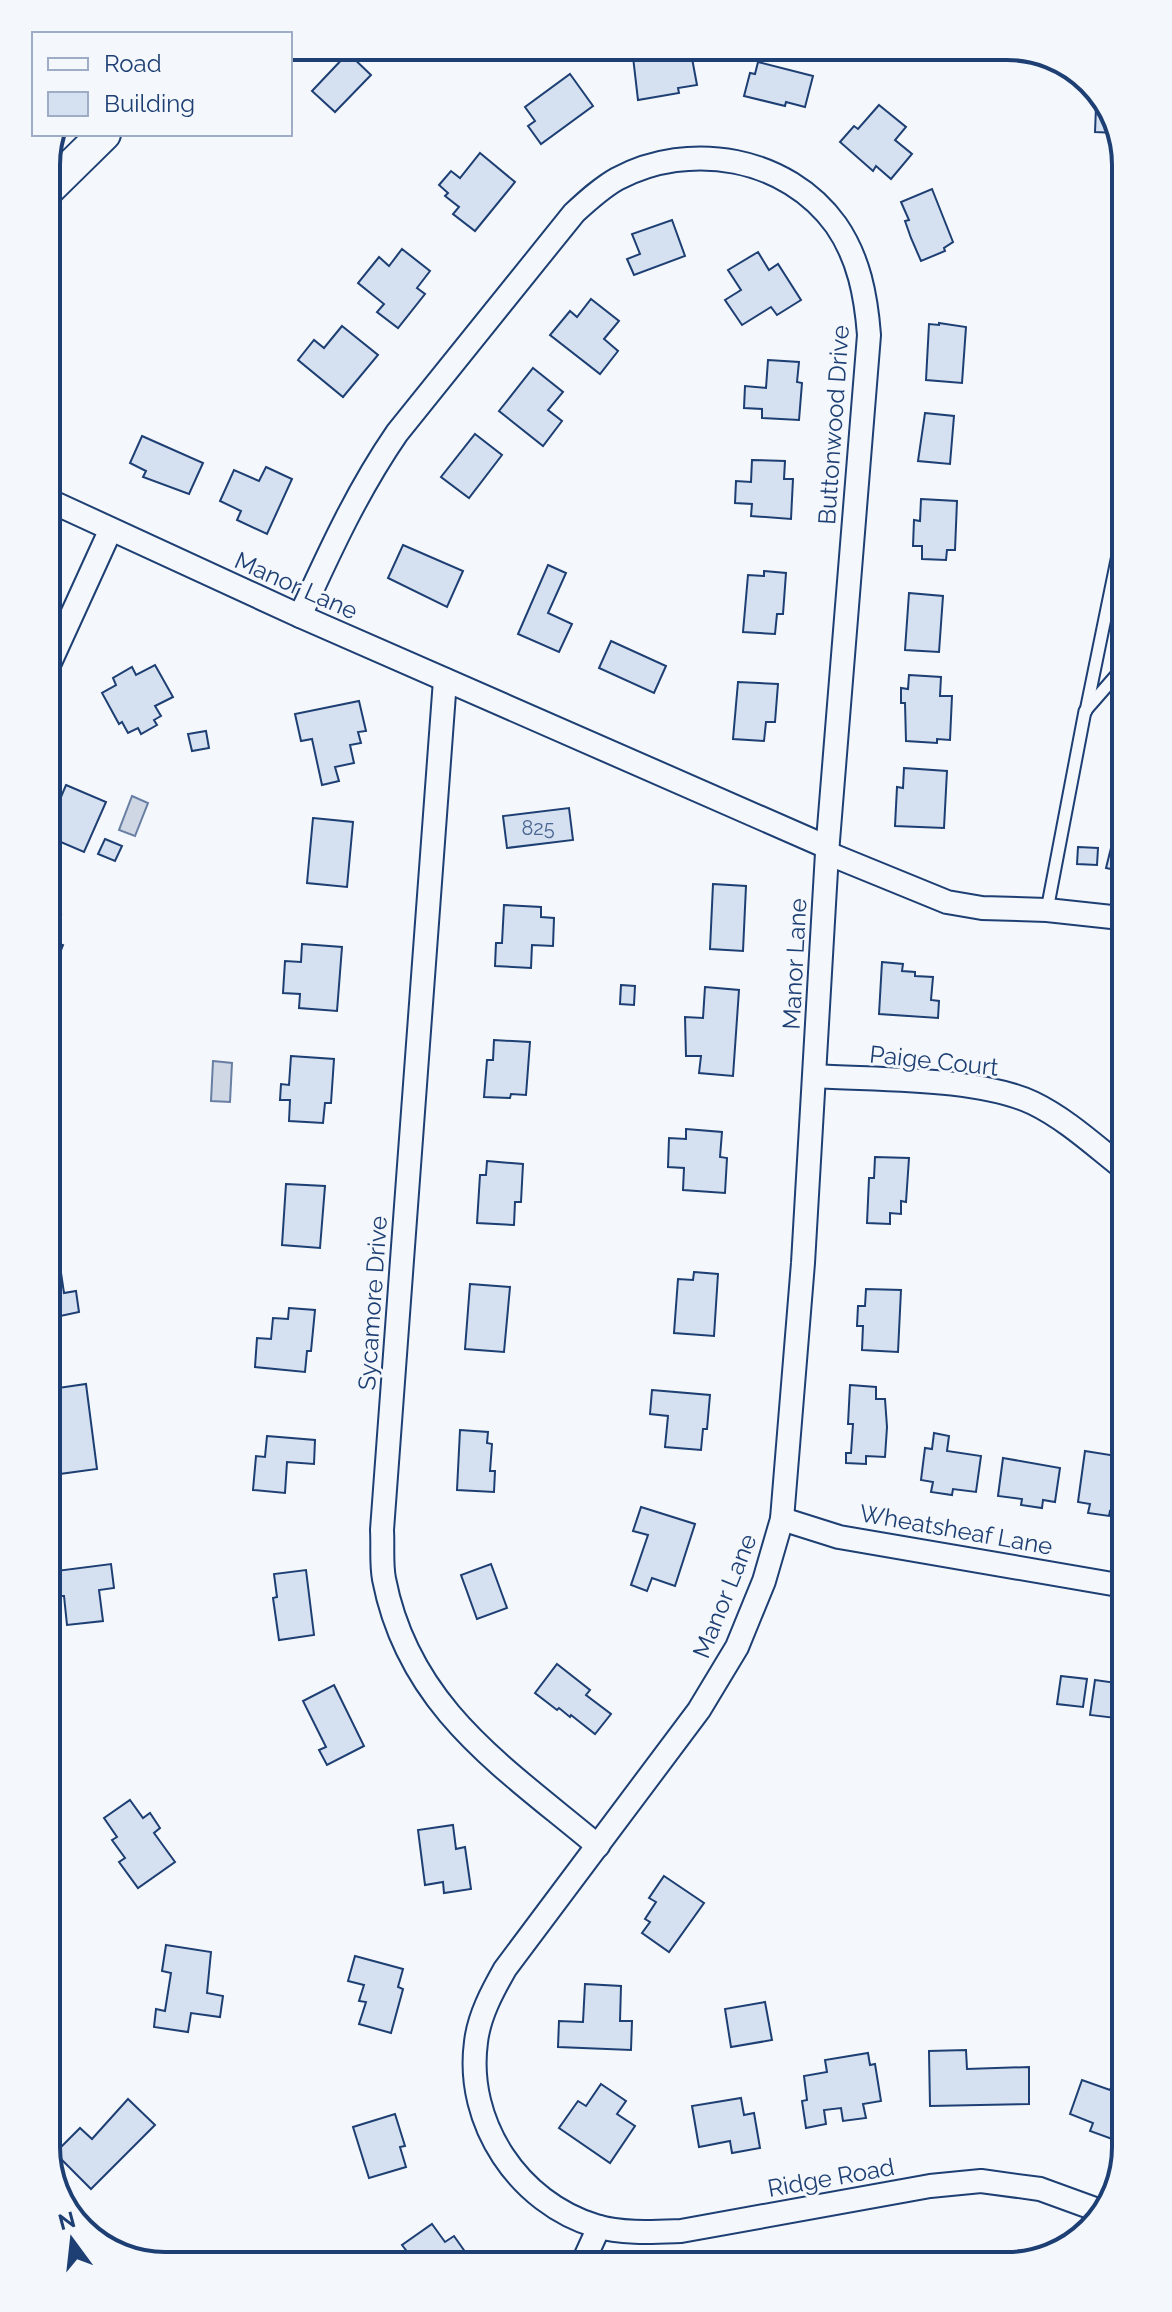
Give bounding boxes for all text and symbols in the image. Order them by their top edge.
legend [32,32,292,136]
text: Road [104,49,162,78]
text: Building [104,89,195,118]
street label: Buttonwood Drive [812,324,855,526]
street label: Manor Lane [230,546,362,626]
house number: 825 [521,816,555,840]
street label: Manor Lane [777,898,812,1030]
street label: Paige Court [868,1039,1000,1082]
street label: Sycamore Drive [352,1215,393,1391]
street label: Wheatsheaf Lane [857,1498,1055,1561]
street label: Manor Lane [686,1529,763,1662]
street label: Ridge Road [765,2152,897,2203]
north arrow [32,2200,112,2280]
text: N [55,2206,78,2235]

